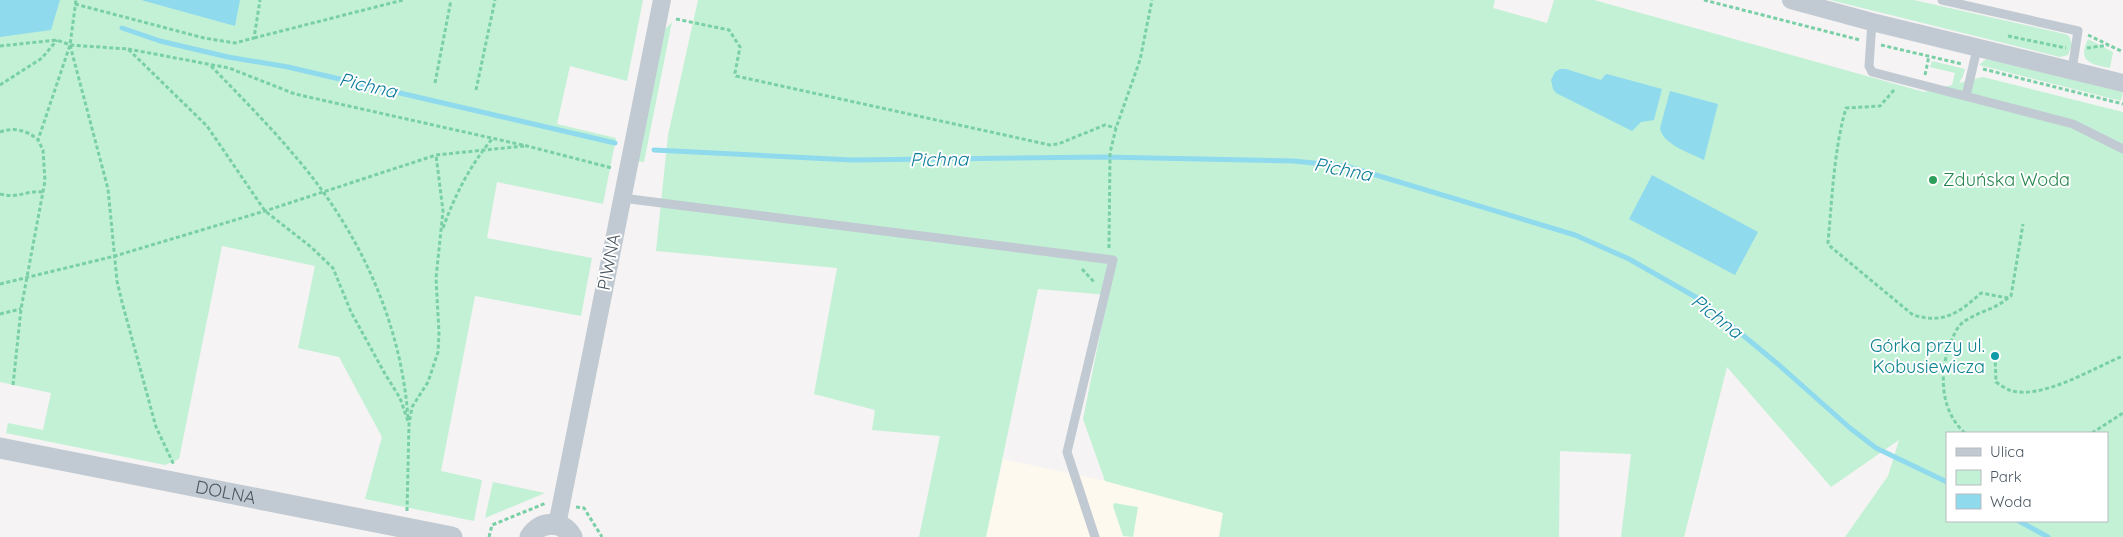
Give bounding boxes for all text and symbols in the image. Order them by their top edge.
water label: Pichna [337,67,401,104]
water label: Pichna [910,146,970,172]
water label: Pichna [1312,152,1375,187]
place label: Zduńska Woda [1943,168,2070,191]
marker: Zduńska Woda [1927,174,1939,186]
street label: PIWNA [592,231,625,292]
water label: Pichna [1687,289,1749,344]
place label: Górka przy ul. Kobusiewicza [1870,334,1985,378]
marker: Górka przy ul. Kobusiewicza [1989,350,2001,362]
legend [1946,432,2108,522]
text: Ulica [1990,442,2024,461]
text: Park [1990,467,2022,486]
street label: DOLNA [194,475,258,509]
text: Woda [1990,492,2032,511]

